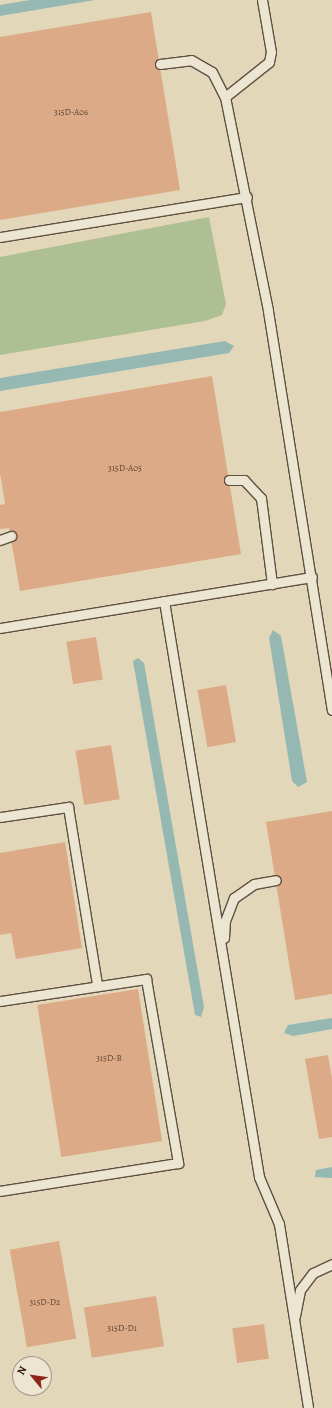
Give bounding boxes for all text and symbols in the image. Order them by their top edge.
house number: 315D-A06 [54,107,88,117]
house number: 315D-A05 [108,463,142,473]
house number: 315D-B [96,1053,122,1063]
house number: 315D-D2 [30,1297,60,1307]
house number: 315D-D1 [107,1323,137,1333]
north arrow [12,1356,52,1396]
text: N [13,1363,30,1378]

